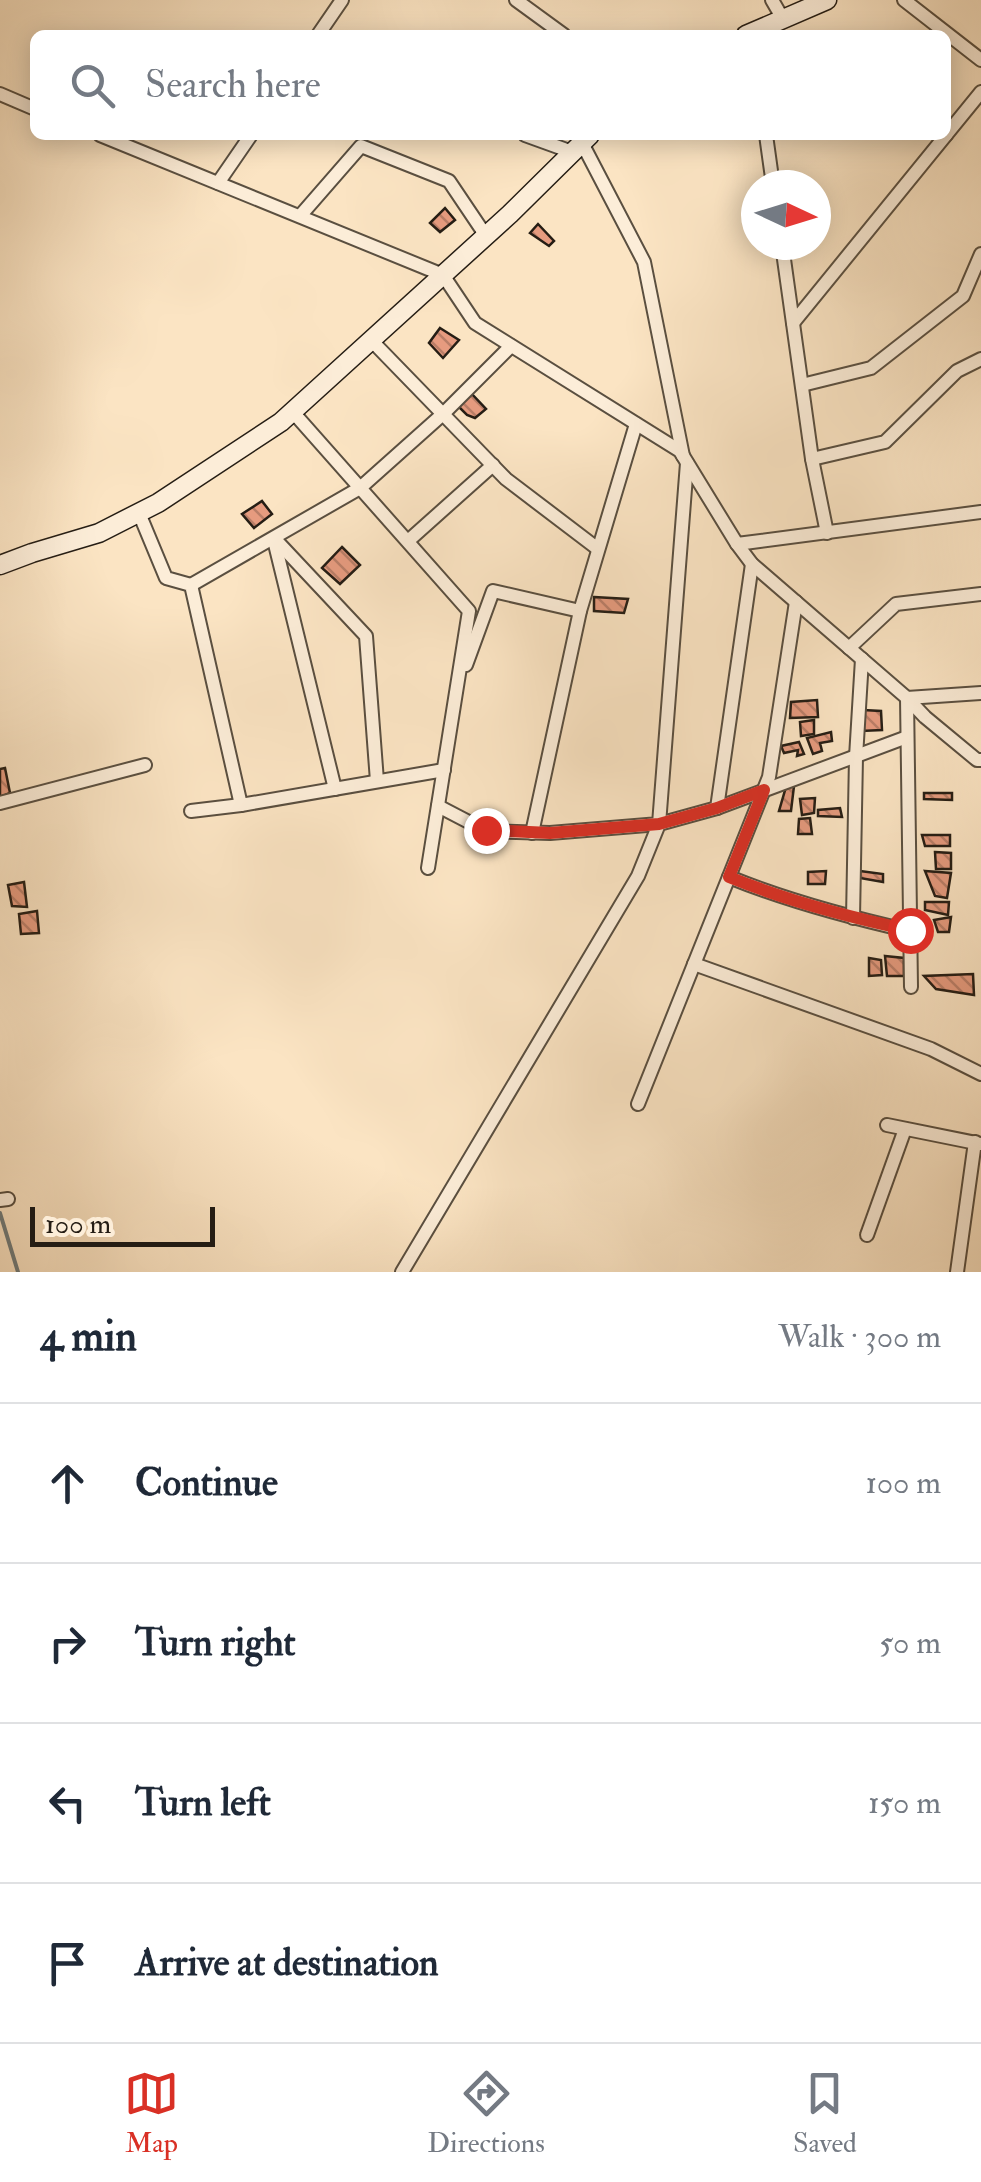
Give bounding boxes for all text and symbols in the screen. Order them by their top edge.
search box [30,30,951,140]
icon: search [65,58,120,113]
text: Search here [145,61,321,109]
north arrow [741,170,831,260]
route end [464,808,510,854]
route start [888,908,934,954]
scale bar [30,1202,215,1246]
text: 100 m [45,1207,111,1242]
text: 4 min [40,1311,137,1363]
text: Walk · 300 m [778,1317,941,1357]
icon: ahead [40,1456,95,1511]
text: Continue [135,1459,278,1507]
text: 100 m [865,1463,941,1503]
icon: right [40,1616,95,1671]
text: Turn right [135,1619,296,1667]
text: 50 m [879,1623,941,1663]
icon: left [40,1776,95,1831]
text: Turn left [135,1779,271,1827]
text: 150 m [868,1783,941,1823]
icon: arrive [40,1936,95,1991]
text: Arrive at destination [135,1939,439,1987]
tab: Map [124,2066,179,2161]
tab: Directions [427,2066,545,2161]
tab: Saved [793,2066,857,2161]

